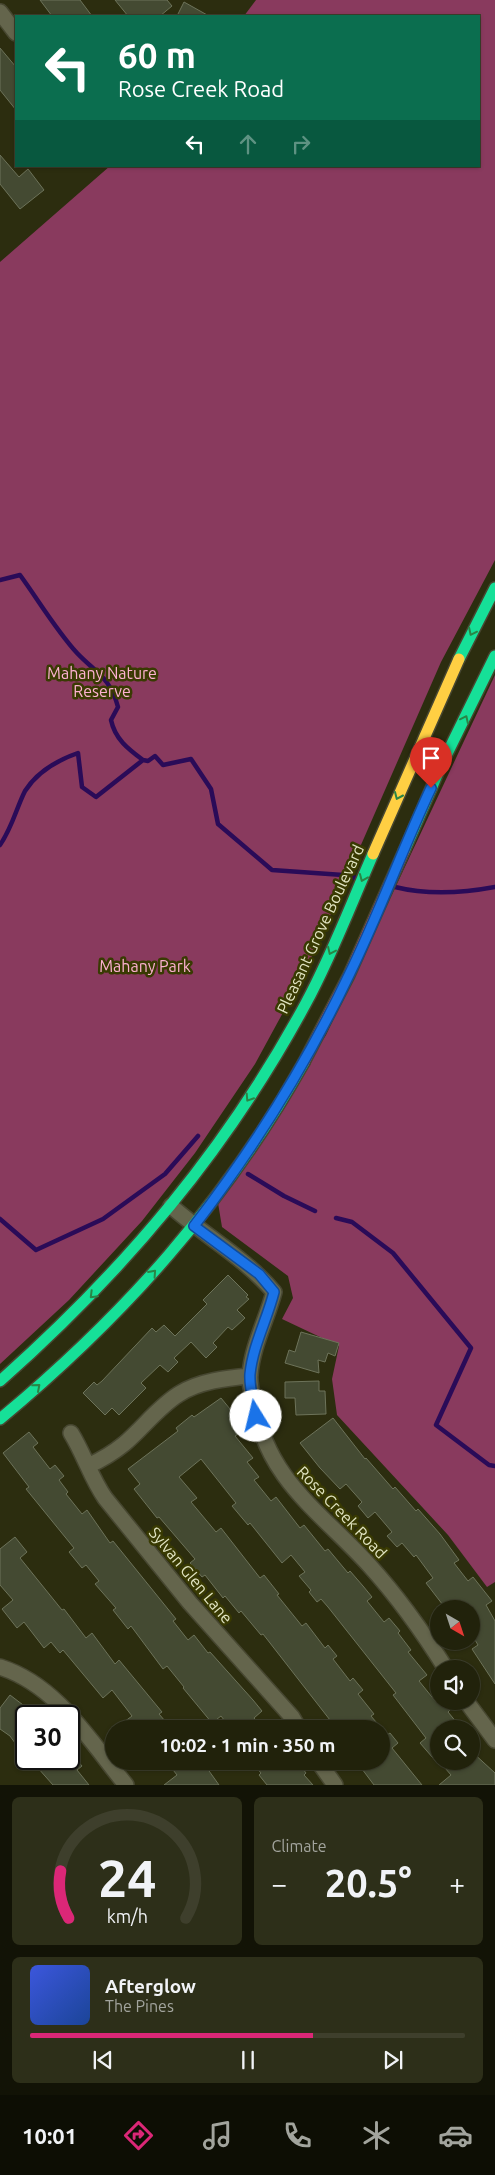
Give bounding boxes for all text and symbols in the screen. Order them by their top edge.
icon: left [35,35,100,100]
text: 60 m [118,35,196,75]
text: Rose Creek Road [118,76,284,101]
icon: left [181,130,209,158]
icon: ahead [234,130,262,158]
icon: right [287,130,315,158]
one-way arrow [469,626,479,635]
park label: Mahany Nature Reserve [47,664,157,700]
one-way arrow [458,715,468,724]
pin [410,737,452,788]
icon: arrive [417,744,445,772]
one-way arrow [394,791,405,800]
street label: Pleasant Grove Boulevard [273,842,367,1016]
one-way arrow [358,873,369,882]
one-way arrow [327,946,337,955]
park label: Mahany Park [99,957,191,975]
one-way arrow [246,1093,256,1102]
one-way arrow [147,1270,156,1279]
one-way arrow [90,1289,99,1298]
one-way arrow [31,1385,40,1393]
position arrow [229,1389,281,1441]
street label: Rose Creek Road [294,1462,390,1562]
street label: Sylvan Glen Lane [146,1523,236,1627]
north arrow [430,1600,480,1650]
map controls [430,1600,480,1770]
button: sound [430,1660,480,1710]
speed limit sign: 30 [15,1705,80,1770]
button: search [430,1720,480,1770]
text: 10:02 · 1 min · 350 m [160,1734,335,1756]
text: Climate [272,1837,327,1855]
text: 24 [97,1849,156,1907]
text: 20.5° [325,1862,412,1904]
text: − [272,1868,287,1899]
text: + [449,1868,465,1899]
text: km/h [106,1906,147,1926]
text: Afterglow [105,1975,196,1997]
text: The Pines [105,1997,174,2015]
icon: previous [89,2046,117,2074]
icon: pause [234,2046,262,2074]
icon: next [379,2046,407,2074]
icon: directions [121,2118,156,2153]
icon: music [200,2118,235,2153]
icon: phone [280,2118,315,2153]
icon: climate [359,2118,394,2153]
icon: car [438,2118,473,2153]
text: 10:01 [22,2123,77,2148]

